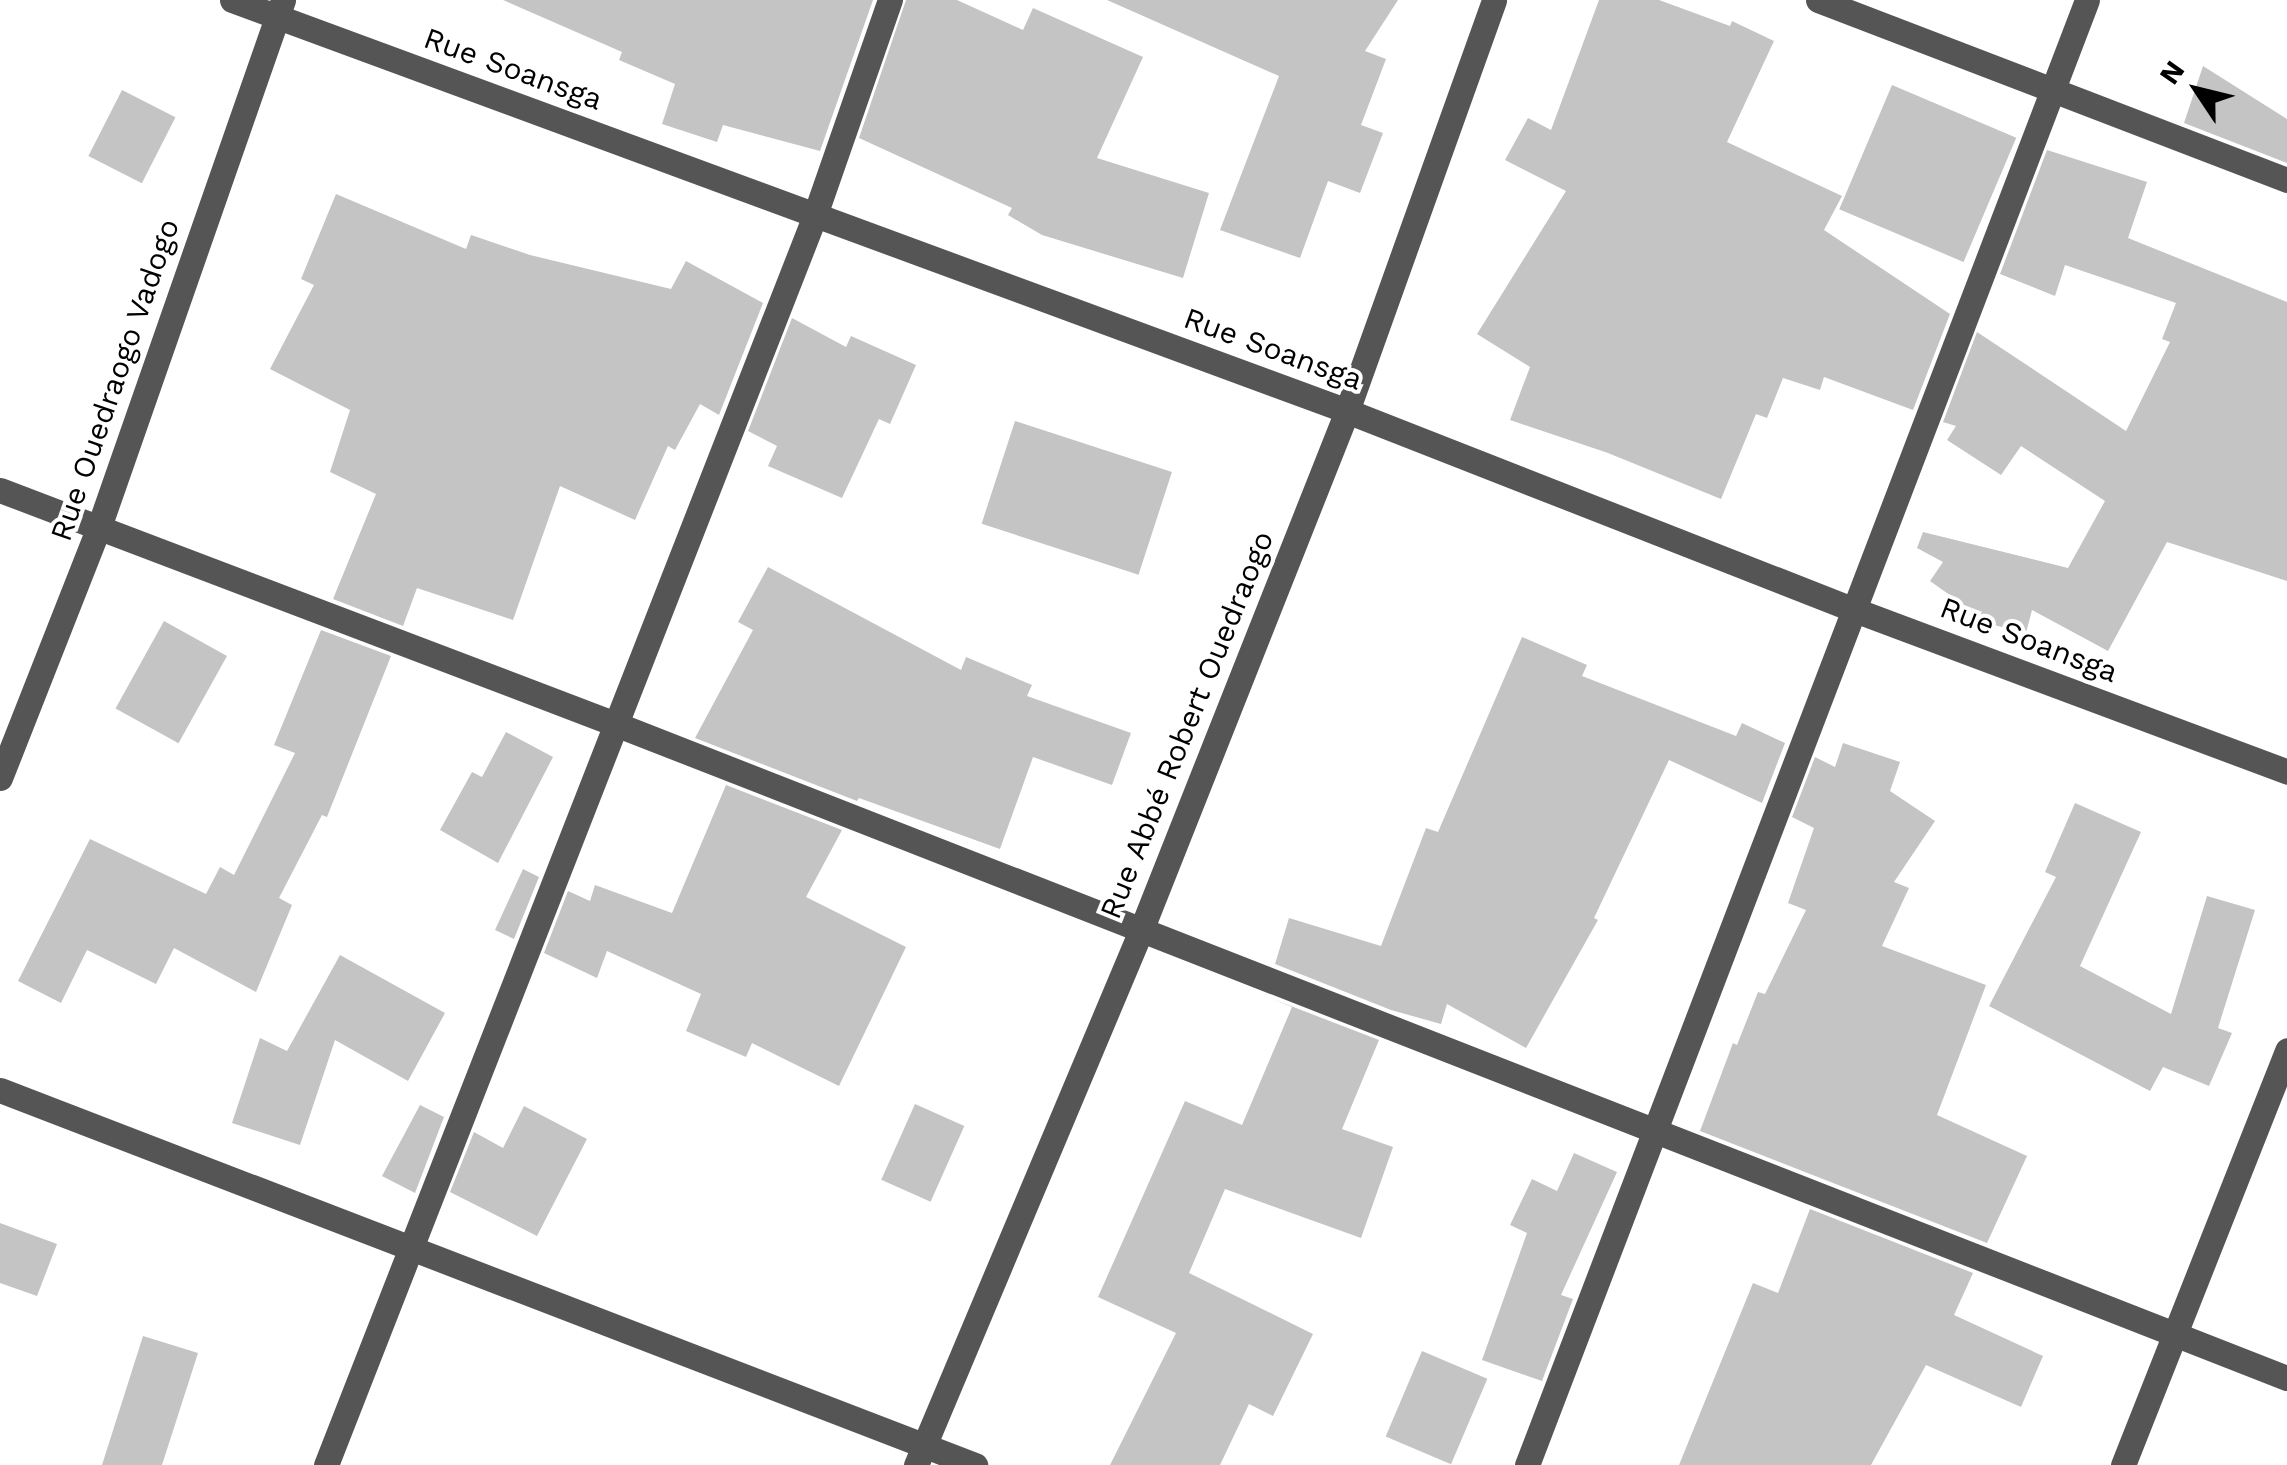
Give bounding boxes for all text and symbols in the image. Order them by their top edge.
street label: Rue Soansga [419,20,607,118]
north arrow [2147,40,2247,140]
text: N [2153,55,2191,90]
street label: Rue Ouedraogo Vadogo [43,214,187,546]
street label: Rue Soansga [1179,300,1367,398]
street label: Rue Abbé Robert Ouedraogo [1092,525,1282,925]
street label: Rue Soansga [1935,590,2123,690]

